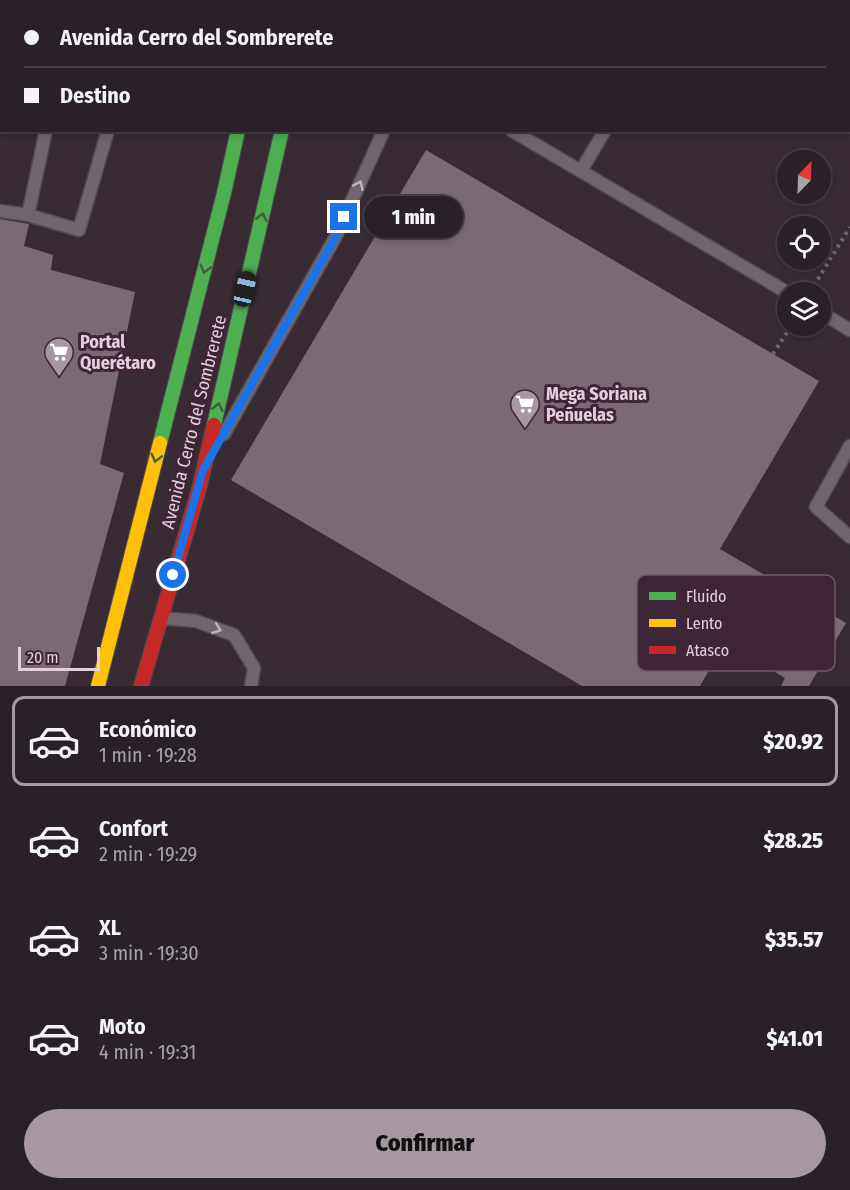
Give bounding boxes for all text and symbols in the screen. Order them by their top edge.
text: Avenida Cerro del Sombrerete [60,24,333,51]
text: Destino [60,82,131,109]
north arrow [777,150,831,204]
map controls [777,150,831,336]
one-way arrow [351,181,363,192]
callout: 1 min [365,196,464,238]
route end [330,203,357,230]
text: 1 min [392,205,435,229]
one-way arrow [254,212,267,222]
button: locate [777,216,831,270]
one-way arrow [200,263,212,274]
car [232,269,258,309]
button: layers [777,282,831,336]
street label: Avenida Cerro del Sombrerete [157,313,231,531]
place label: Portal Querétaro [80,331,156,374]
supermarket icon: Portal Querétaro [43,336,75,378]
place label: Mega Soriana Peñuelas [546,383,647,426]
supermarket icon: Mega Soriana Peñuelas [509,388,541,430]
one-way arrow [211,402,224,412]
one-way arrow [151,453,164,463]
route start [159,561,186,588]
legend [637,575,835,671]
text: Fluido [686,587,726,606]
text: Lento [686,614,722,633]
one-way arrow [211,621,222,634]
text: Atasco [686,641,729,660]
scale bar [18,644,100,672]
text: 20 m [27,648,58,667]
icon: car [27,714,81,768]
text: Económico [99,716,197,743]
text: $20.92 [763,728,823,755]
text: 1 min · 19:28 [99,743,197,767]
icon: car [27,813,81,867]
text: Confort [99,815,168,842]
text: $28.25 [764,827,823,854]
text: 2 min · 19:29 [99,842,197,866]
icon: car [27,912,81,966]
text: XL [99,914,121,941]
text: $35.57 [765,926,823,953]
text: 3 min · 19:30 [99,941,199,965]
icon: car [27,1011,81,1065]
text: Moto [99,1013,146,1040]
text: $41.01 [766,1025,823,1052]
text: 4 min · 19:31 [99,1040,196,1064]
button: Confirmar [24,1109,826,1178]

